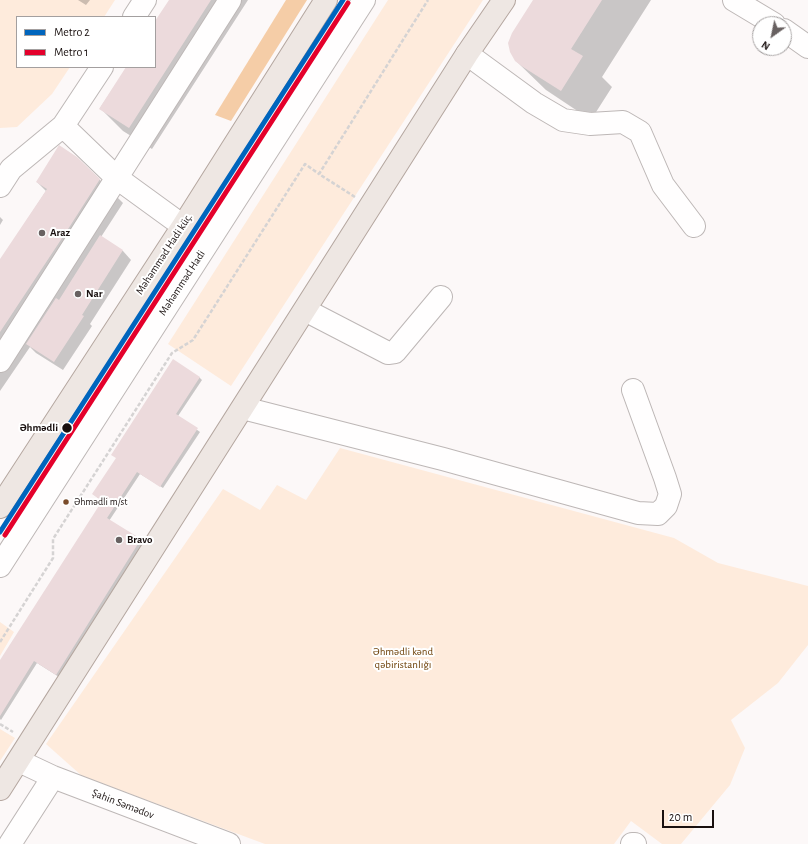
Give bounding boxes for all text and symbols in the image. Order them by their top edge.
legend [16,16,156,68]
north arrow [752,16,792,56]
text: Metro 2 [54,26,90,38]
text: N [760,39,772,52]
text: Metro 1 [54,46,88,58]
street label: Məhəmməd Hadi küç. [133,211,195,297]
place label: Araz [50,226,70,240]
marker: Araz [37,228,47,238]
street label: Məhəmməd Hadi [156,248,208,318]
place label: Nar [86,287,103,301]
marker: Nar [73,289,83,299]
place label: Əhmədli [20,421,58,435]
marker: Əhmədli [60,421,74,435]
place label: Əhmədli m/st [74,496,127,508]
marker: Əhmədli m/st [61,497,71,507]
place label: Bravo [127,533,152,547]
marker: Bravo [114,535,124,545]
park label: Əhmədli kənd qəbiristanlığı [373,645,433,671]
street label: Şahin Səmədov [90,786,156,822]
scale bar [664,802,716,828]
text: 20 m [669,811,692,823]

